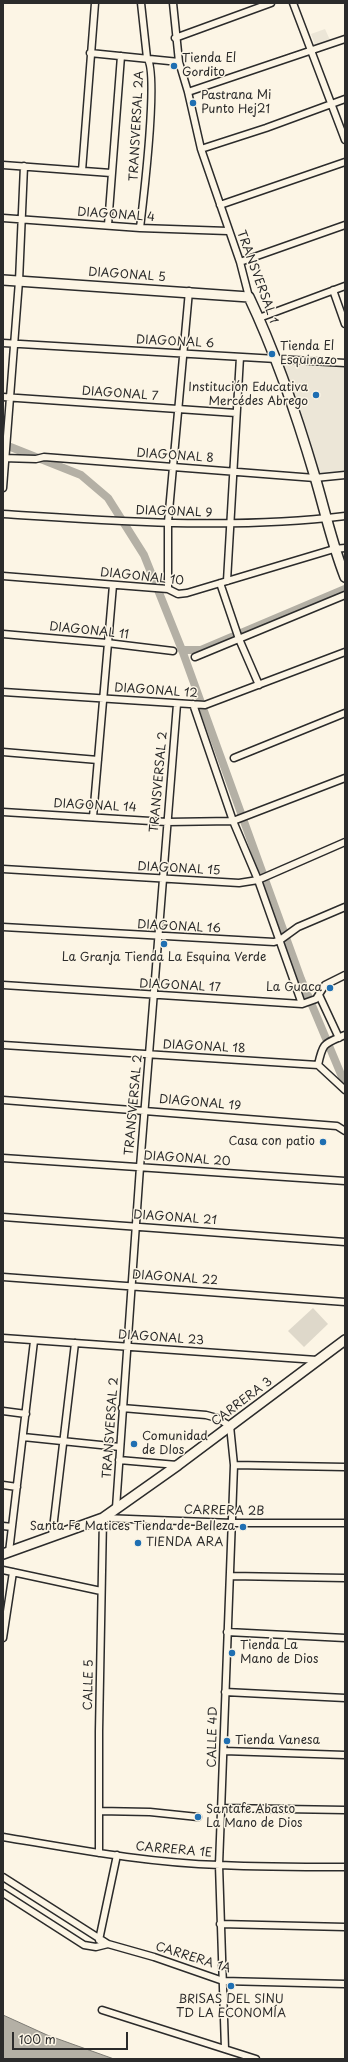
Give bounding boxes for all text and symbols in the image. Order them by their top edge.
place label: Tienda El Gordito [182,52,236,80]
marker: Tienda El Gordito [169,61,179,71]
street label: TRANSVERSAL 2A [127,70,147,182]
place label: Pastrana Mi Punto Hej21 [201,89,271,117]
marker: Pastrana Mi Punto Hej21 [188,98,198,108]
street label: DIAGONAL 4 [77,205,155,225]
street label: TRANSVERSAL 1 [233,228,281,326]
street label: DIAGONAL 5 [88,265,166,285]
street label: DIAGONAL 6 [136,333,214,351]
place label: Tienda El Esquinazo [280,340,337,368]
marker: Tienda El Esquinazo [267,349,277,359]
place label: Institución Educativa Mercédes Abrego [188,381,308,409]
street label: DIAGONAL 7 [81,384,159,404]
marker: Institución Educativa Mercédes Abrego [311,390,321,400]
street label: DIAGONAL 8 [136,446,214,466]
street label: DIAGONAL 9 [135,503,213,521]
street label: DIAGONAL 10 [99,565,185,589]
street label: DIAGONAL 11 [48,620,130,642]
street label: DIAGONAL 12 [114,681,198,701]
street label: TRANSVERSAL 2 [147,731,171,833]
street label: DIAGONAL 14 [53,797,137,815]
street label: DIAGONAL 15 [137,860,221,878]
street label: DIAGONAL 16 [137,918,221,936]
marker: La Granja Tienda La Esquina Verde [159,939,169,949]
place label: La Granja Tienda La Esquina Verde [62,951,266,965]
street label: DIAGONAL 17 [139,977,221,995]
place label: La Guaca [266,981,322,995]
marker: La Guaca [325,983,335,993]
street label: DIAGONAL 18 [162,1038,246,1056]
street label: TRANSVERSAL 2 [122,1054,146,1156]
street label: DIAGONAL 19 [158,1092,242,1114]
place label: Casa con patio [229,1135,315,1149]
marker: Casa con patio [318,1137,328,1147]
street label: DIAGONAL 20 [143,1149,231,1169]
street label: DIAGONAL 21 [133,1208,217,1228]
street label: DIAGONAL 22 [132,1268,218,1288]
street label: DIAGONAL 23 [118,1328,204,1348]
street label: CARRERA 3 [209,1375,275,1429]
street label: TRANSVERSAL 2 [100,1377,122,1479]
place label: Comunidad de DIos [142,1430,208,1458]
marker: Comunidad de DIos [129,1439,139,1449]
street label: CARRERA 2B [184,1503,264,1519]
place label: Santa Fe Matices Tienda de Belleza [30,1520,235,1534]
marker: Santa Fe Matices Tienda de Belleza [238,1522,248,1532]
place label: TIENDA ARA [146,1536,223,1550]
marker: TIENDA ARA [133,1538,143,1548]
place label: Tienda La Mano de Dios [240,1639,318,1667]
marker: Tienda La Mano de Dios [227,1648,237,1658]
street label: CALLE 5 [81,1659,97,1711]
street label: CALLE 4D [205,1706,221,1768]
place label: Tienda Vanesa [235,1734,320,1748]
marker: Tienda Vanesa [222,1736,232,1746]
place label: Santafe Abasto La Mano de Dios [206,1803,303,1831]
marker: Santafe Abasto La Mano de Dios [193,1812,203,1822]
street label: CARRERA 1E [135,1839,213,1861]
street label: CARRERA 1A [154,1940,232,1976]
marker: BRISAS DEL SINU TD LA ECONOMÍA [226,1981,236,1991]
place label: BRISAS DEL SINU TD LA ECONOMÍA [176,1993,286,2021]
scale bar [14,2024,130,2050]
text: 100 m [19,2030,56,2048]

